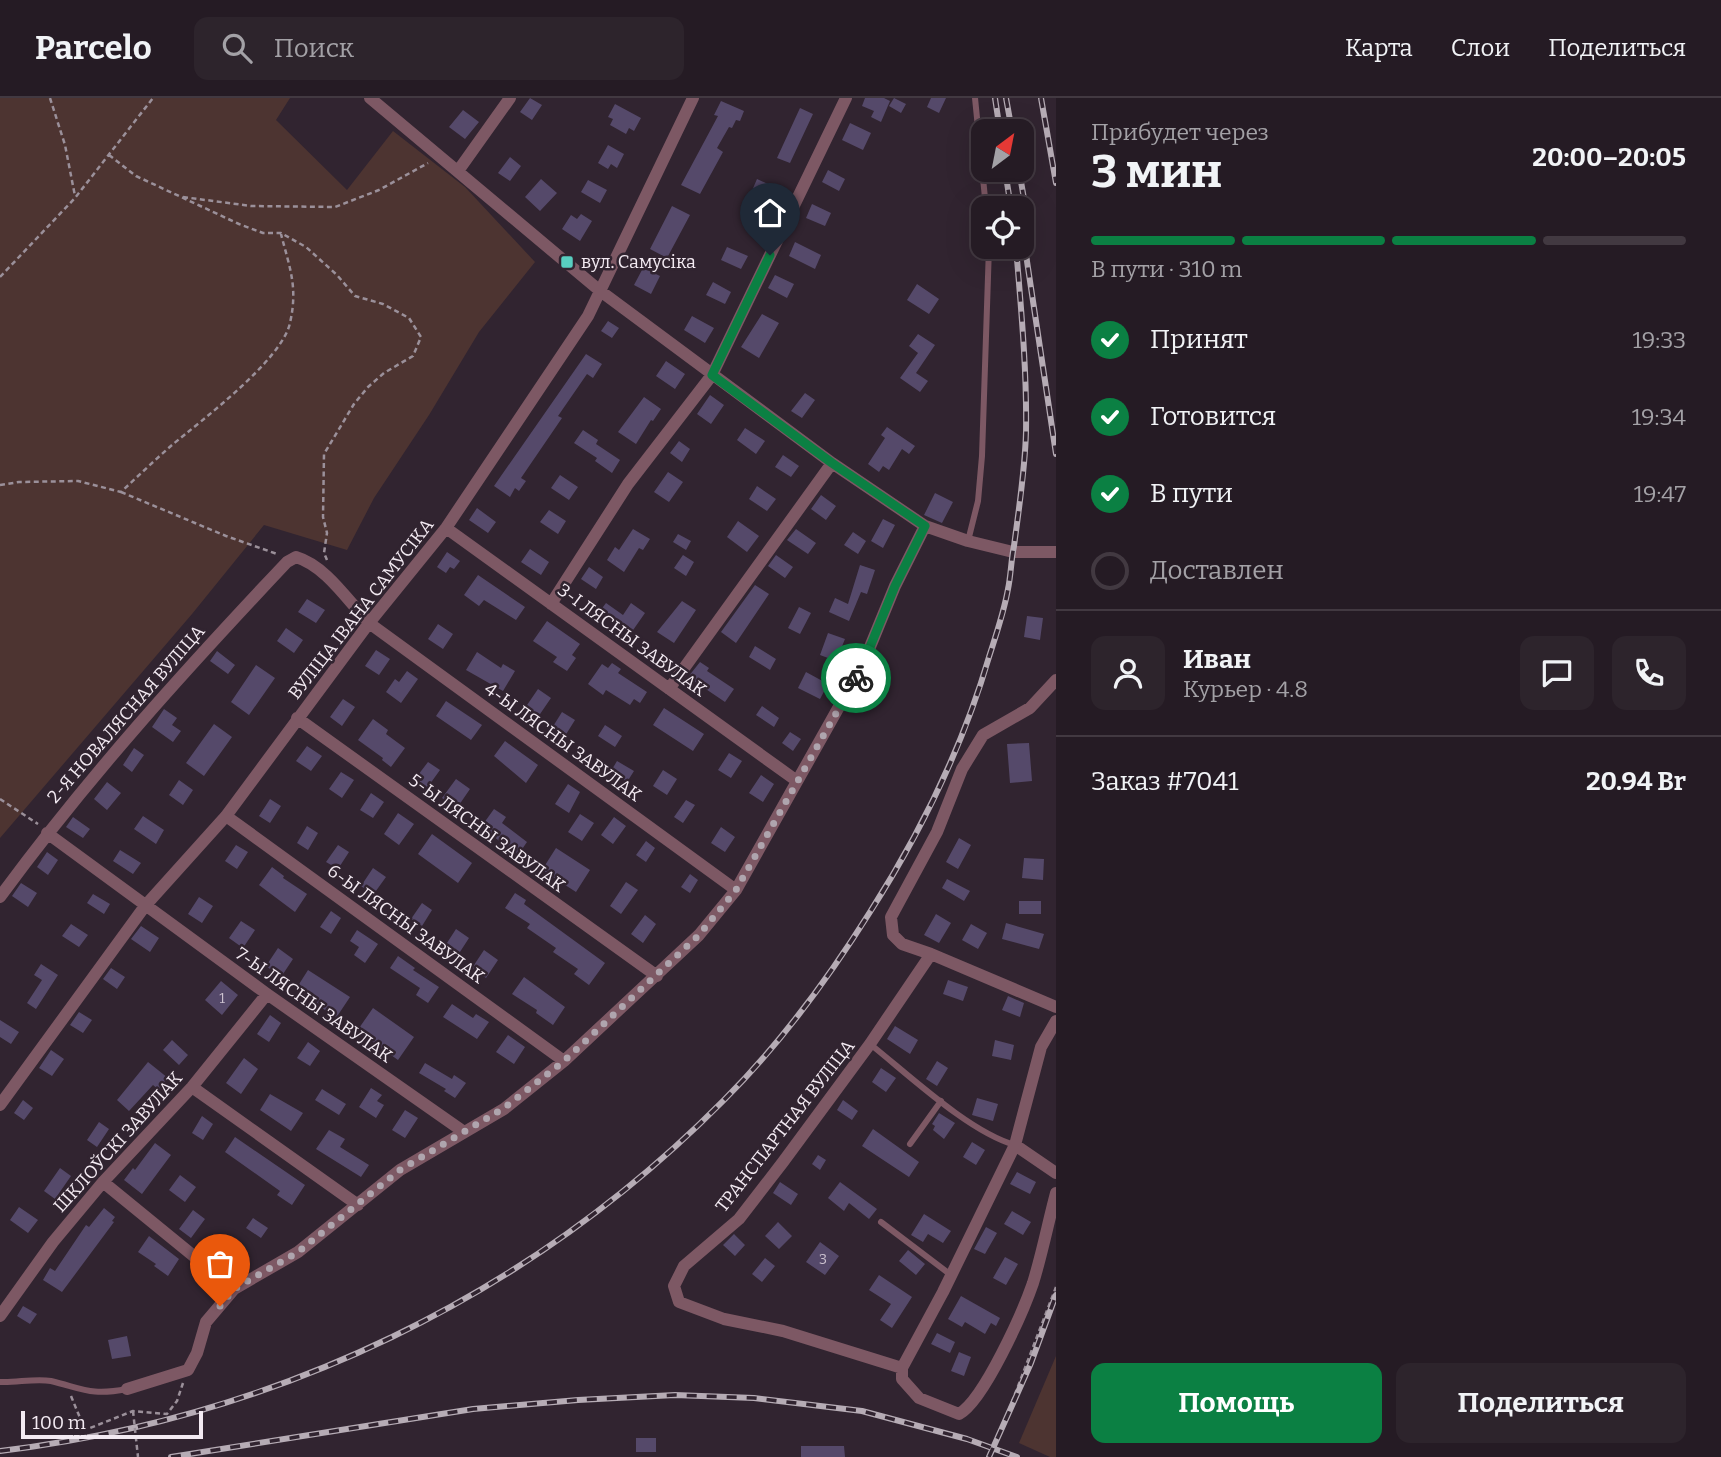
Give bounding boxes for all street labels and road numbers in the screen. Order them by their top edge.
street label: ВУЛІЦА ІВАНА САМУСІКА [284,514,438,704]
street label: 3-І ЛЯСНЫ ЗАВУЛАК [553,579,711,702]
street label: 2-Я НОВАЛЯСНАЯ ВУЛІЦА [43,620,209,808]
street label: 4-Ы ЛЯСНЫ ЗАВУЛАК [480,678,646,807]
street label: 5-Ы ЛЯСНЫ ЗАВУЛАК [405,769,570,897]
street label: 6-Ы ЛЯСНЫ ЗАВУЛАК [323,860,489,989]
street label: 7-Ы ЛЯСНЫ ЗАВУЛАК [231,942,397,1068]
street label: ТРАНСПАРТНАЯ ВУЛІЦА [711,1035,859,1217]
street label: ШКЛОЎСКІ ЗАВУЛАК [49,1067,187,1217]

